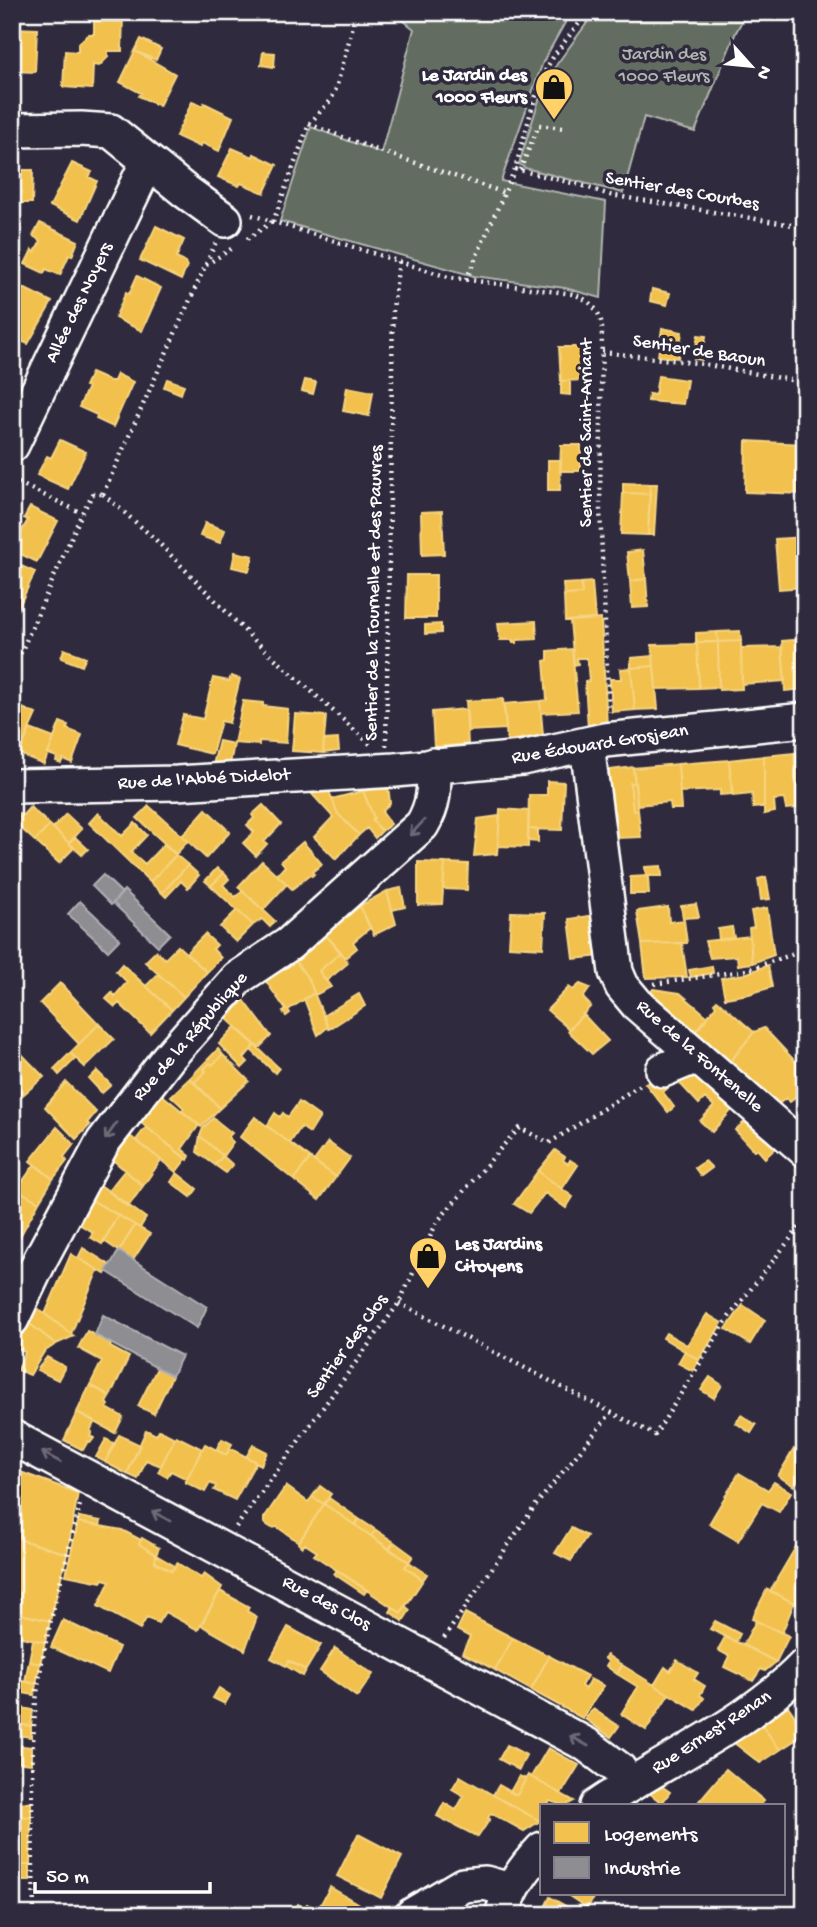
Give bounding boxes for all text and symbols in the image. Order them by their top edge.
north arrow [716,32,786,102]
park label: Jardin des 1000 Fleurs [618,44,710,89]
text: N [750,61,776,83]
place label: Le Jardin des 1000 Fleurs [422,65,528,110]
shop icon: Le Jardin des 1000 Fleurs [533,66,575,121]
street label: Sentier des Courbes [603,167,762,217]
street label: Allée des Noyers [41,238,120,367]
street label: Sentier de Baoun [631,330,767,374]
street label: Sentier de Saint-Arriant [576,337,599,527]
street label: Sentier de la Tournelle et des Pauvres [361,444,389,741]
street label: Rue Édouard Grosjean [510,720,690,770]
street label: Rue de l'Abbé Didelot [117,764,293,796]
one-way arrow [409,819,425,837]
street label: Rue de la République [128,967,254,1107]
street label: Rue de la Fontenelle [631,995,767,1119]
one-way arrow [104,1121,118,1141]
place label: Les Jardins Citoyens [454,1234,543,1279]
shop icon: Les Jardins Citoyens [407,1235,449,1290]
street label: Sentier des Clos [302,1289,394,1404]
one-way arrow [41,1450,62,1464]
one-way arrow [151,1509,172,1522]
street label: Rue des Clos [278,1571,375,1637]
street label: Rue Ernest Renan [648,1686,776,1780]
one-way arrow [569,1734,589,1748]
legend [540,1804,786,1896]
text: Logements [604,1824,699,1849]
scale bar [35,1850,210,1894]
text: Industrie [604,1858,681,1883]
text: 50 m [46,1866,89,1891]

